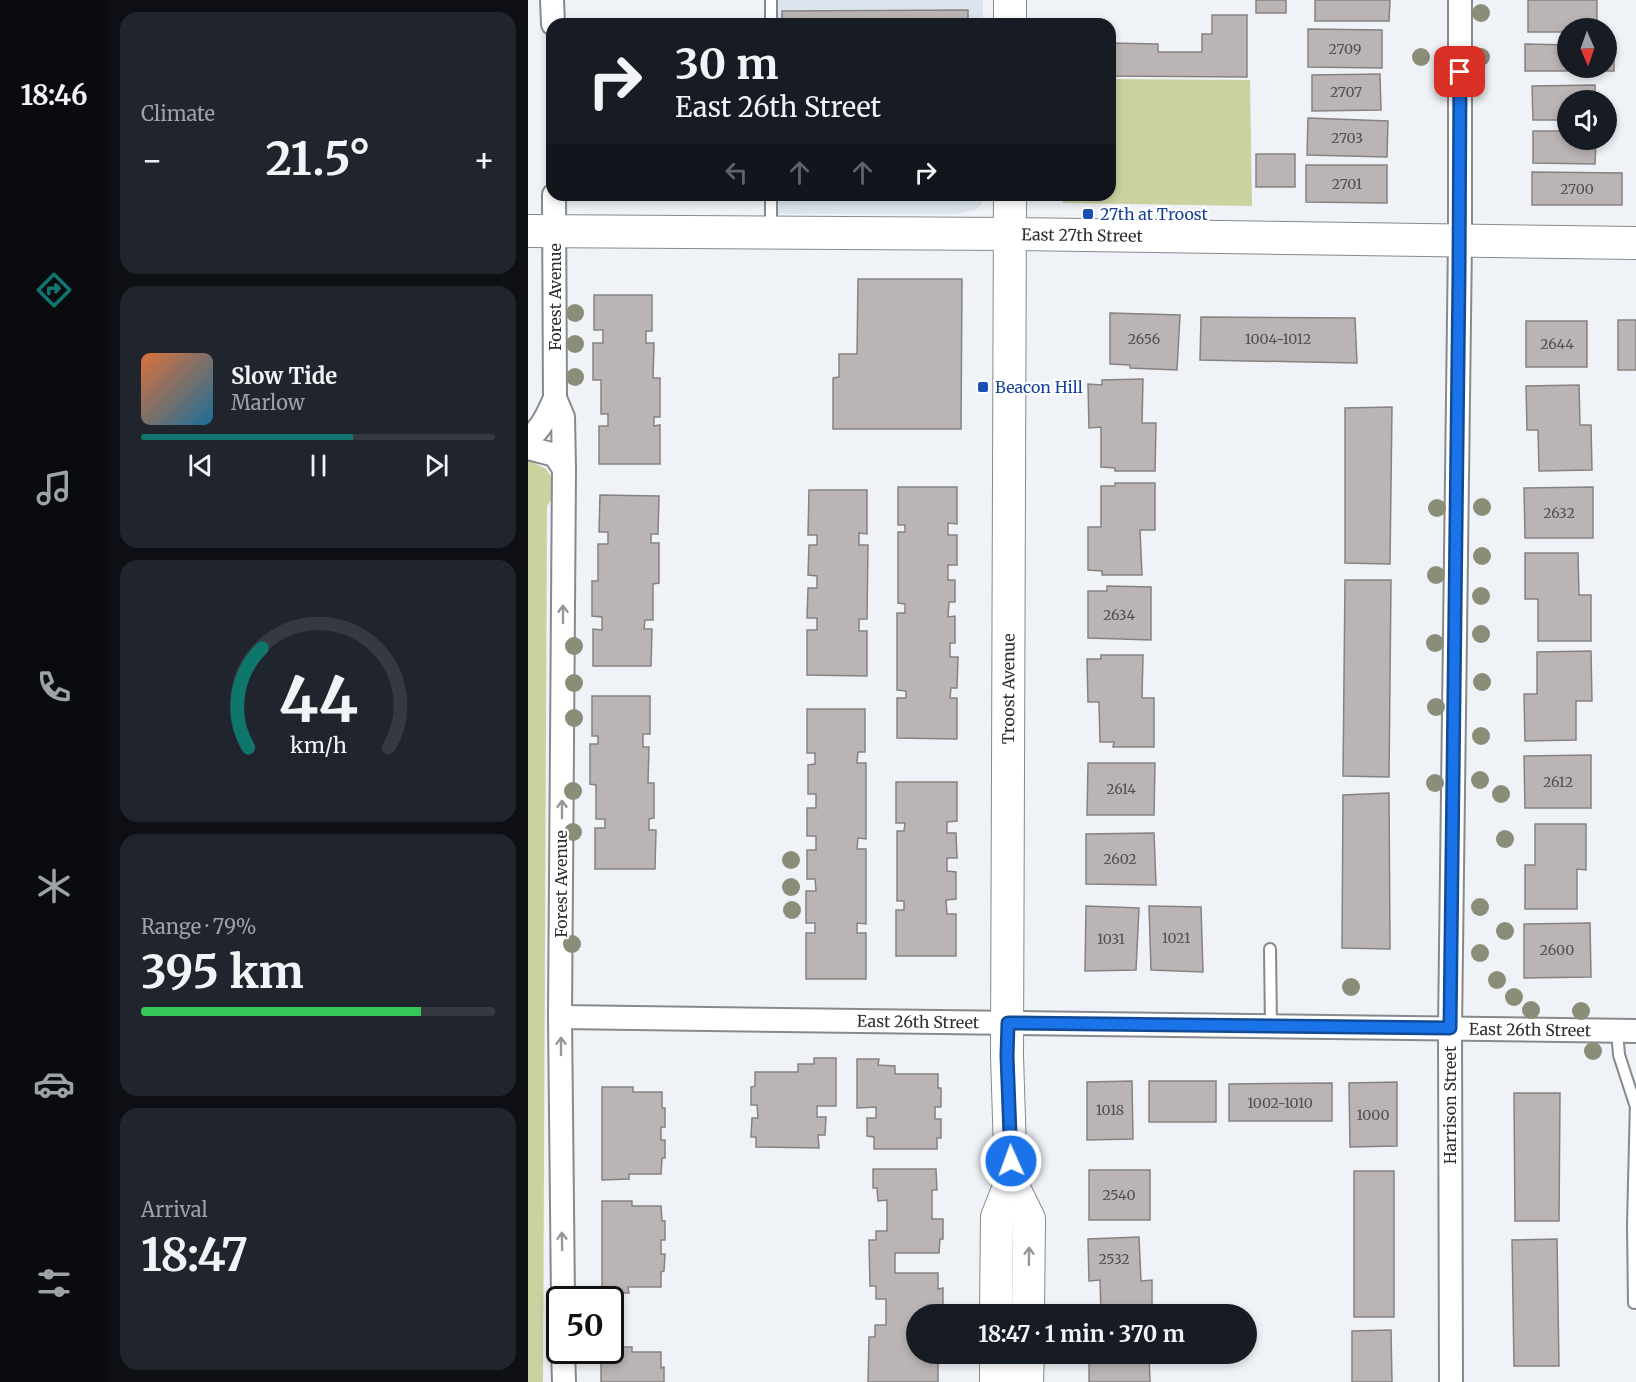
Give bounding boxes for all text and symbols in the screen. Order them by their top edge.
north arrow [1557,18,1617,78]
map controls [1557,18,1617,150]
text: 30 m [675,38,779,90]
house number: 2709 [1329,40,1361,58]
icon: right [576,42,654,120]
pin [1434,46,1485,97]
icon: arrive [1443,55,1476,88]
text: 18:46 [20,78,88,112]
house number: 2707 [1330,83,1362,101]
text: East 26th Street [675,90,881,124]
button: sound [1557,90,1617,150]
text: Climate [141,101,215,126]
house number: 2703 [1331,129,1363,147]
text: 21.5° [266,131,370,187]
text: − [141,140,163,181]
text: + [473,140,495,181]
icon: left [720,156,753,189]
icon: ahead [783,156,816,189]
icon: ahead [846,156,879,189]
icon: right [909,156,942,189]
house number: 2701 [1332,175,1362,193]
house number: 2700 [1560,180,1594,198]
place label: 27th at Troost [1100,204,1209,224]
marker: 27th at Troost [1081,207,1095,221]
street label: East 27th Street [1021,224,1144,246]
street label: Forest Avenue [545,243,565,351]
icon: directions [33,269,75,311]
house number: 2656 [1128,330,1160,348]
house number: 1004-1012 [1245,330,1311,348]
house number: 2644 [1540,335,1574,353]
text: Slow Tide [231,362,337,390]
place label: Beacon Hill [995,377,1083,397]
marker: Beacon Hill [976,380,990,394]
text: Marlow [231,390,305,415]
icon: previous [184,449,217,482]
icon: pause [302,449,335,482]
icon: next [420,449,453,482]
icon: music [33,467,75,509]
house number: 2632 [1543,504,1575,522]
one-way arrow [557,604,569,624]
house number: 2634 [1103,606,1135,624]
street label: Troost Avenue [998,633,1018,744]
text: 44 [278,661,358,739]
icon: phone [33,666,75,708]
text: km/h [290,732,346,759]
house number: 2612 [1543,773,1573,791]
house number: 2614 [1106,780,1136,798]
one-way arrow [556,799,568,819]
street label: Forest Avenue [551,830,571,938]
house number: 2602 [1103,850,1137,868]
icon: climate [33,865,75,907]
text: Range · 79% [141,914,257,939]
house number: 1021 [1162,929,1190,947]
house number: 1031 [1097,930,1125,948]
house number: 2600 [1540,941,1574,959]
text: 395 km [141,944,304,1000]
street label: East 26th Street [857,1011,980,1032]
street label: East 26th Street [1469,1019,1592,1040]
one-way arrow [555,1036,566,1056]
street label: Harrison Street [1440,1045,1460,1164]
icon: car [33,1063,75,1105]
house number: 1002-1010 [1247,1094,1313,1112]
house number: 1018 [1096,1101,1124,1119]
house number: 1000 [1356,1106,1390,1124]
position arrow [979,1129,1043,1193]
house number: 2540 [1102,1186,1136,1204]
text: Arrival [141,1197,208,1222]
text: 18:47 [141,1227,248,1283]
one-way arrow [556,1231,568,1251]
one-way arrow [1023,1246,1035,1266]
house number: 2532 [1098,1250,1130,1268]
icon: filters [33,1262,75,1304]
speed limit sign: 50 [546,1286,624,1364]
text: 18:47 · 1 min · 370 m [978,1320,1185,1348]

